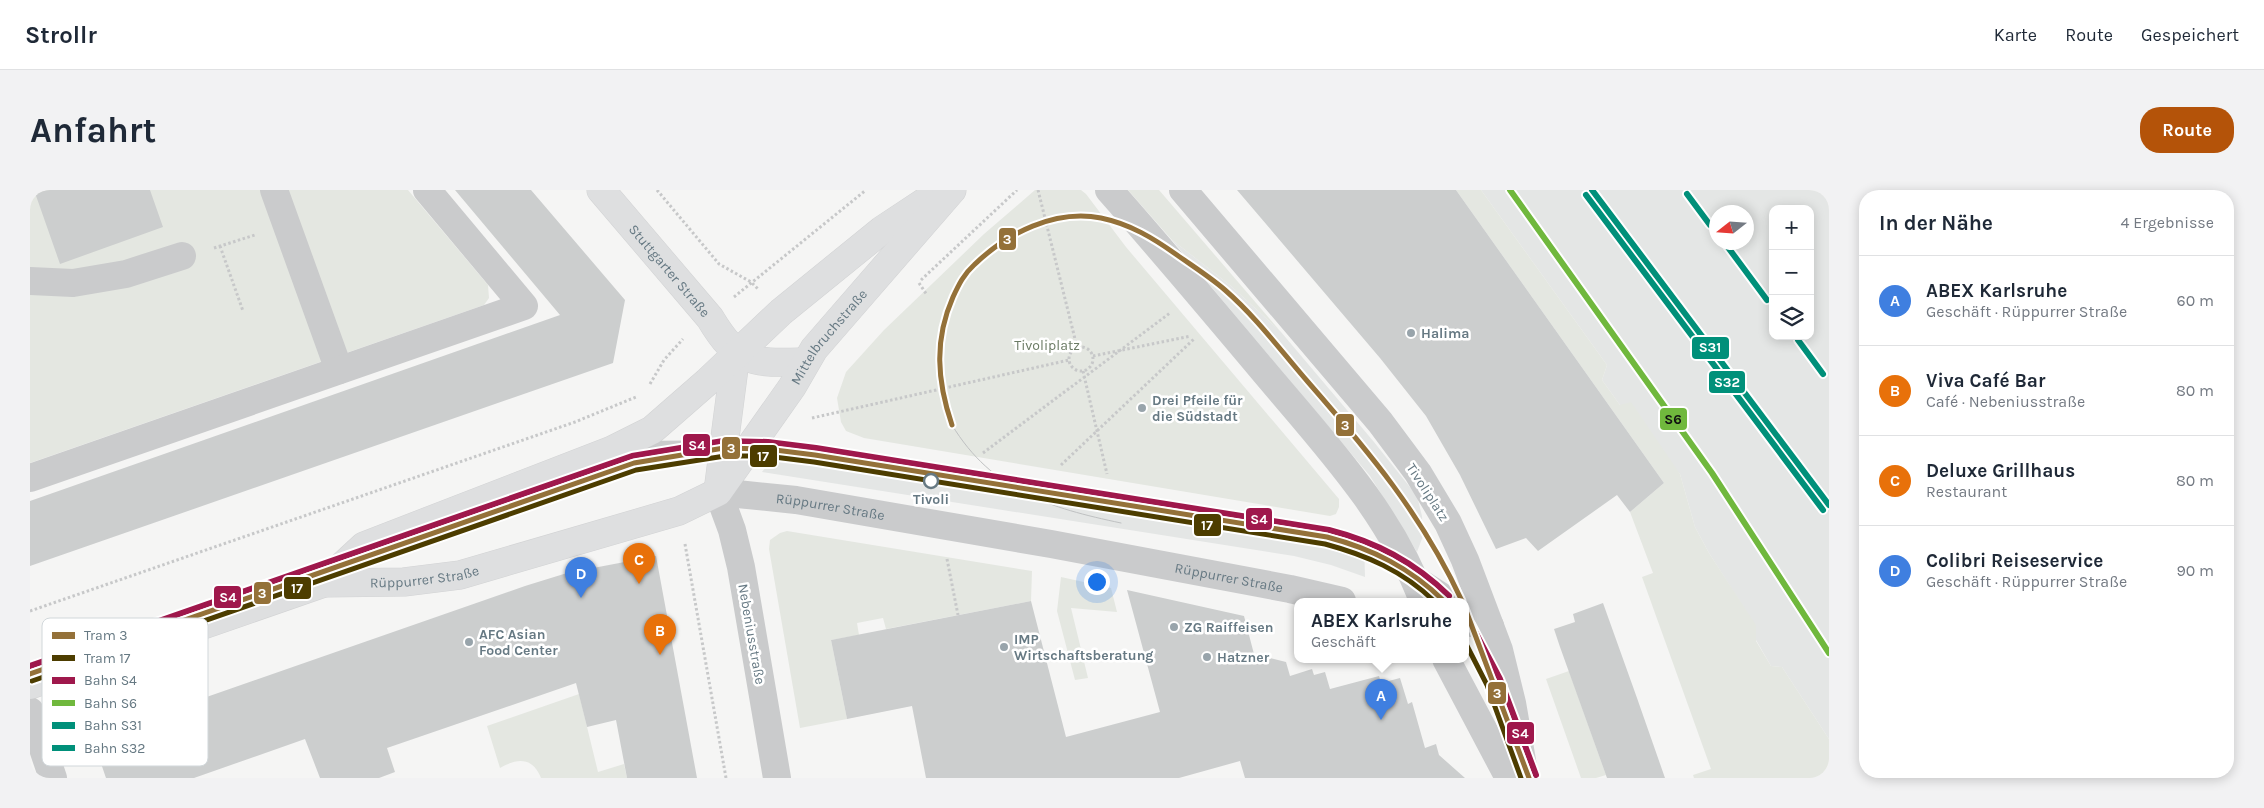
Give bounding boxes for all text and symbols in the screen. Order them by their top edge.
text: Strollr [25,21,97,49]
text: Karte [1994,24,2037,46]
text: Route [2065,24,2113,46]
text: Gespeichert [2141,24,2239,46]
button: Route [2140,107,2234,153]
text: Anfahrt [30,110,156,151]
north arrow [1709,205,1754,250]
map controls [1769,205,1814,340]
button: + [1769,205,1814,250]
text: In der Nähe [1879,211,1993,235]
text: 4 Ergebnisse [2121,213,2214,232]
street label: Stuttgarter Straße [625,221,714,321]
line badge: 3 [998,227,1017,251]
text: 3 [1003,231,1011,248]
button: − [1769,250,1814,295]
text: ABEX Karlsruhe [1926,280,2067,302]
street label: Mittelbruchstraße [787,286,871,388]
text: A [1890,291,1900,310]
text: 60 m [2177,291,2214,310]
button: layers [1769,295,1814,340]
text: Geschäft · Rüppurrer Straße [1926,302,2127,321]
place label: Halima [1421,325,1469,342]
marker: Halima [1405,327,1417,339]
line badge: S31 [1691,336,1730,360]
park label: Tivoliplatz [1014,337,1080,354]
text: S31 [1699,339,1721,356]
line badge: S32 [1708,370,1746,394]
text: Viva Café Bar [1926,370,2045,392]
text: S32 [1714,374,1740,391]
text: B [1890,381,1900,400]
text: 80 m [2176,381,2214,400]
place label: Drei Pfeile für die Südstadt [1152,392,1243,425]
text: Café · Nebeniusstraße [1926,392,2085,411]
marker: Drei Pfeile für die Südstadt [1136,402,1148,414]
line badge: S6 [1659,407,1688,431]
text: S6 [1664,411,1682,428]
line badge: 3 [1335,413,1355,437]
text: 3 [1341,417,1349,434]
line badge: S4 [682,433,711,457]
line badge: 3 [721,436,741,460]
text: S4 [688,437,706,454]
text: 3 [727,440,735,457]
line badge: 17 [749,444,778,468]
text: 17 [757,448,769,465]
street label: Tivoliplatz [1403,460,1453,524]
text: Deluxe Grillhaus [1926,460,2075,482]
text: C [1890,471,1900,490]
text: 80 m [2176,471,2214,490]
marker: Tivoli [923,473,939,489]
text: Restaurant [1926,482,2007,501]
street label: Rüppurrer Straße [775,490,886,524]
place label: Tivoli [913,491,949,508]
line badge: S4 [1245,507,1273,531]
text: S4 [1250,511,1268,528]
line badge: 17 [1193,513,1222,537]
text: 17 [1201,517,1213,534]
pin: C [623,543,655,584]
text: Colibri Reiseservice [1926,550,2103,572]
pin: D [565,557,597,598]
street label: Rüppurrer Straße [1173,559,1285,597]
text: D [1890,561,1900,580]
text: 90 m [2176,561,2214,580]
street label: Rüppurrer Straße [370,562,481,591]
your location [1084,569,1110,595]
text: Geschäft · Rüppurrer Straße [1926,572,2127,591]
line badge: 17 [283,576,312,600]
text: 17 [291,580,303,597]
line badge: 3 [253,581,272,605]
street label: Nebeniusstraße [734,582,769,686]
line badge: S4 [213,585,242,609]
text: 3 [258,585,266,602]
text: S4 [219,589,237,606]
popup [1294,598,1469,663]
text: ABEX Karlsruhe [1311,610,1452,632]
pin: B [644,614,676,655]
legend [42,618,208,766]
place label: ZG Raiffeisen [1184,619,1273,636]
marker: ZG Raiffeisen [1168,621,1180,633]
place label: AFC Asian Food Center [479,626,558,659]
text: Tram 3 [84,627,127,644]
place label: IMP Wirtschaftsberatung [1014,631,1154,664]
text: Geschäft [1311,632,1376,651]
marker: AFC Asian Food Center [463,636,475,648]
marker: IMP Wirtschaftsberatung [998,641,1010,653]
place label: Hatzner [1217,649,1270,666]
text: Tram 17 [84,650,131,667]
marker: Hatzner [1201,651,1213,663]
text: Bahn S4 [84,672,137,689]
pin: A [1365,679,1397,720]
line badge: 3 [1487,681,1507,705]
text: 3 [1493,685,1501,702]
text: Bahn S6 [84,695,137,712]
text: Bahn S31 [84,717,142,734]
line badge: S4 [1506,721,1535,745]
text: S4 [1511,725,1529,742]
text: Bahn S32 [84,740,145,757]

